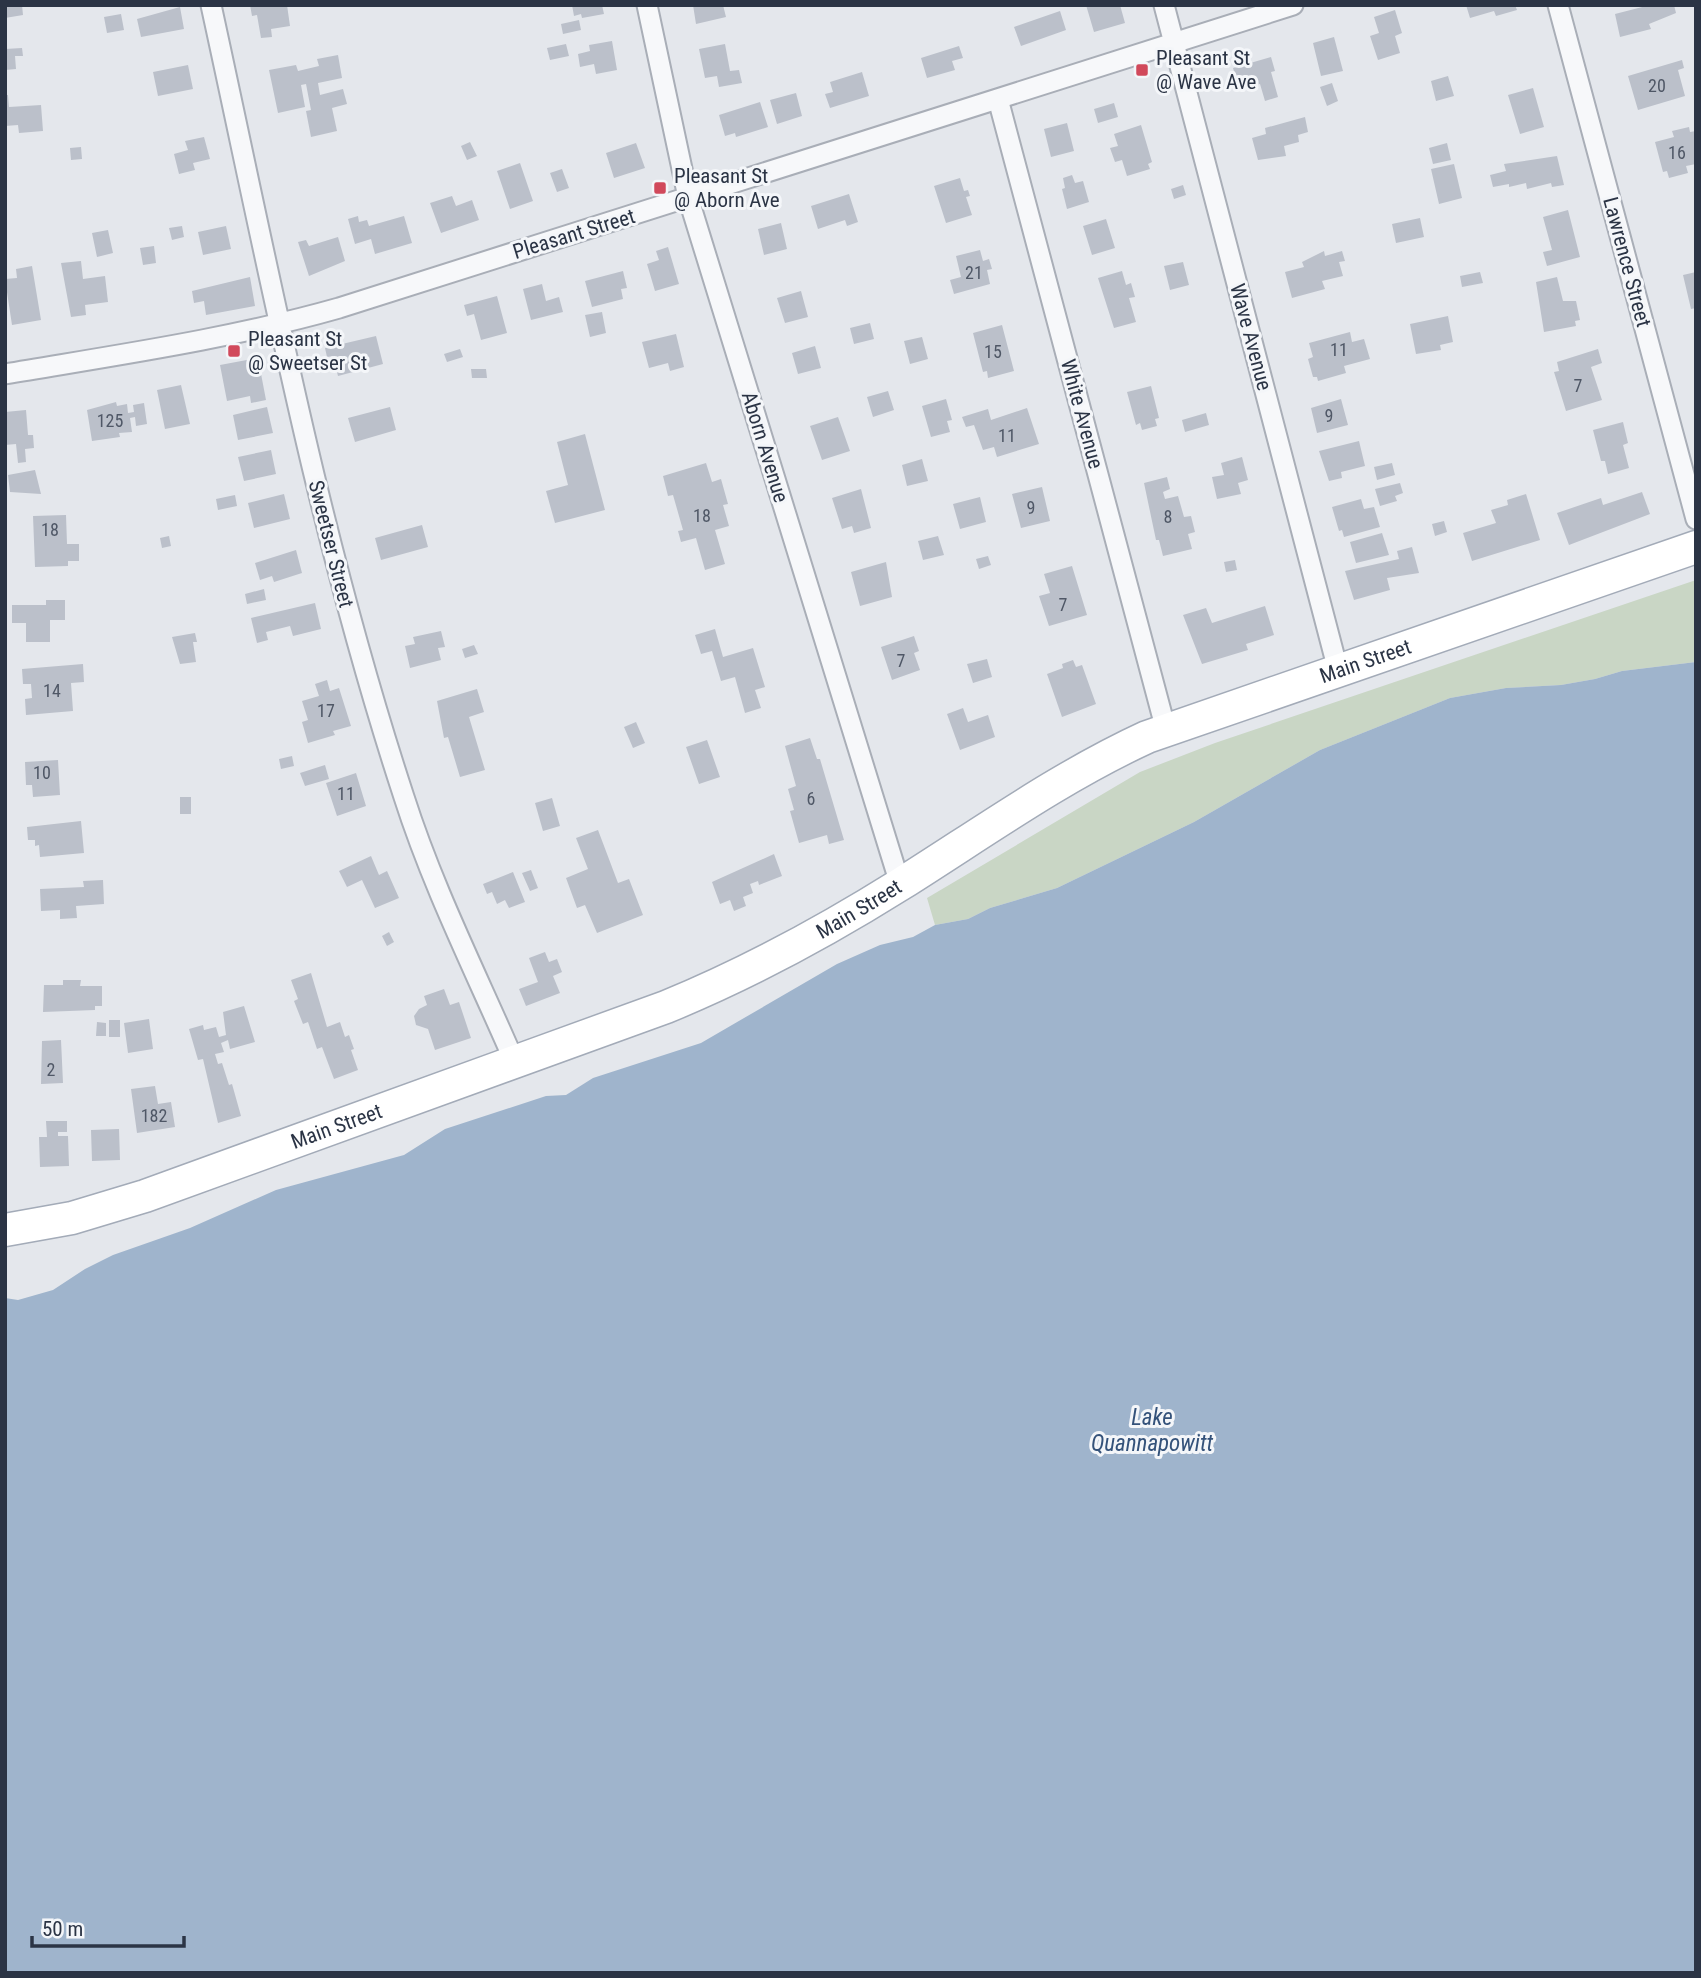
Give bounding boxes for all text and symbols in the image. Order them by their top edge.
place label: Pleasant St @ Wave Ave [1156,46,1256,94]
marker: Pleasant St @ Wave Ave [1134,62,1150,78]
house number: 20 [1648,75,1666,96]
house number: 16 [1668,142,1686,163]
place label: Pleasant St @ Aborn Ave [674,164,780,212]
marker: Pleasant St @ Aborn Ave [652,180,668,196]
street label: Lawrence Street [1598,194,1656,330]
street label: Pleasant Street [510,204,638,264]
house number: 21 [965,262,983,283]
street label: Wave Avenue [1225,281,1277,393]
place label: Pleasant St @ Sweetser St [248,327,367,375]
house number: 11 [1330,339,1348,360]
house number: 15 [984,341,1002,362]
marker: Pleasant St @ Sweetser St [226,343,242,359]
street label: White Avenue [1056,357,1108,471]
house number: 7 [1574,375,1583,396]
street label: Aborn Avenue [737,389,793,506]
house number: 9 [1325,405,1333,426]
house number: 125 [97,410,123,431]
house number: 11 [998,425,1016,446]
street label: Sweetser Street [304,478,358,610]
house number: 9 [1027,497,1035,518]
house number: 18 [693,505,711,526]
house number: 8 [1164,506,1172,527]
house number: 18 [41,519,59,540]
house number: 7 [1059,594,1068,615]
street label: Main Street [1317,635,1414,688]
house number: 7 [897,650,906,671]
house number: 14 [43,680,61,701]
house number: 17 [317,700,335,721]
house number: 10 [33,762,51,783]
house number: 11 [337,783,355,804]
house number: 6 [807,788,815,809]
street label: Main Street [812,875,906,944]
house number: 2 [47,1059,56,1080]
street label: Main Street [288,1099,385,1154]
house number: 182 [141,1105,167,1126]
water label: Lake Quannapowitt [1091,1404,1213,1457]
scale bar [32,1904,184,1948]
text: 50 m [42,1917,83,1941]

